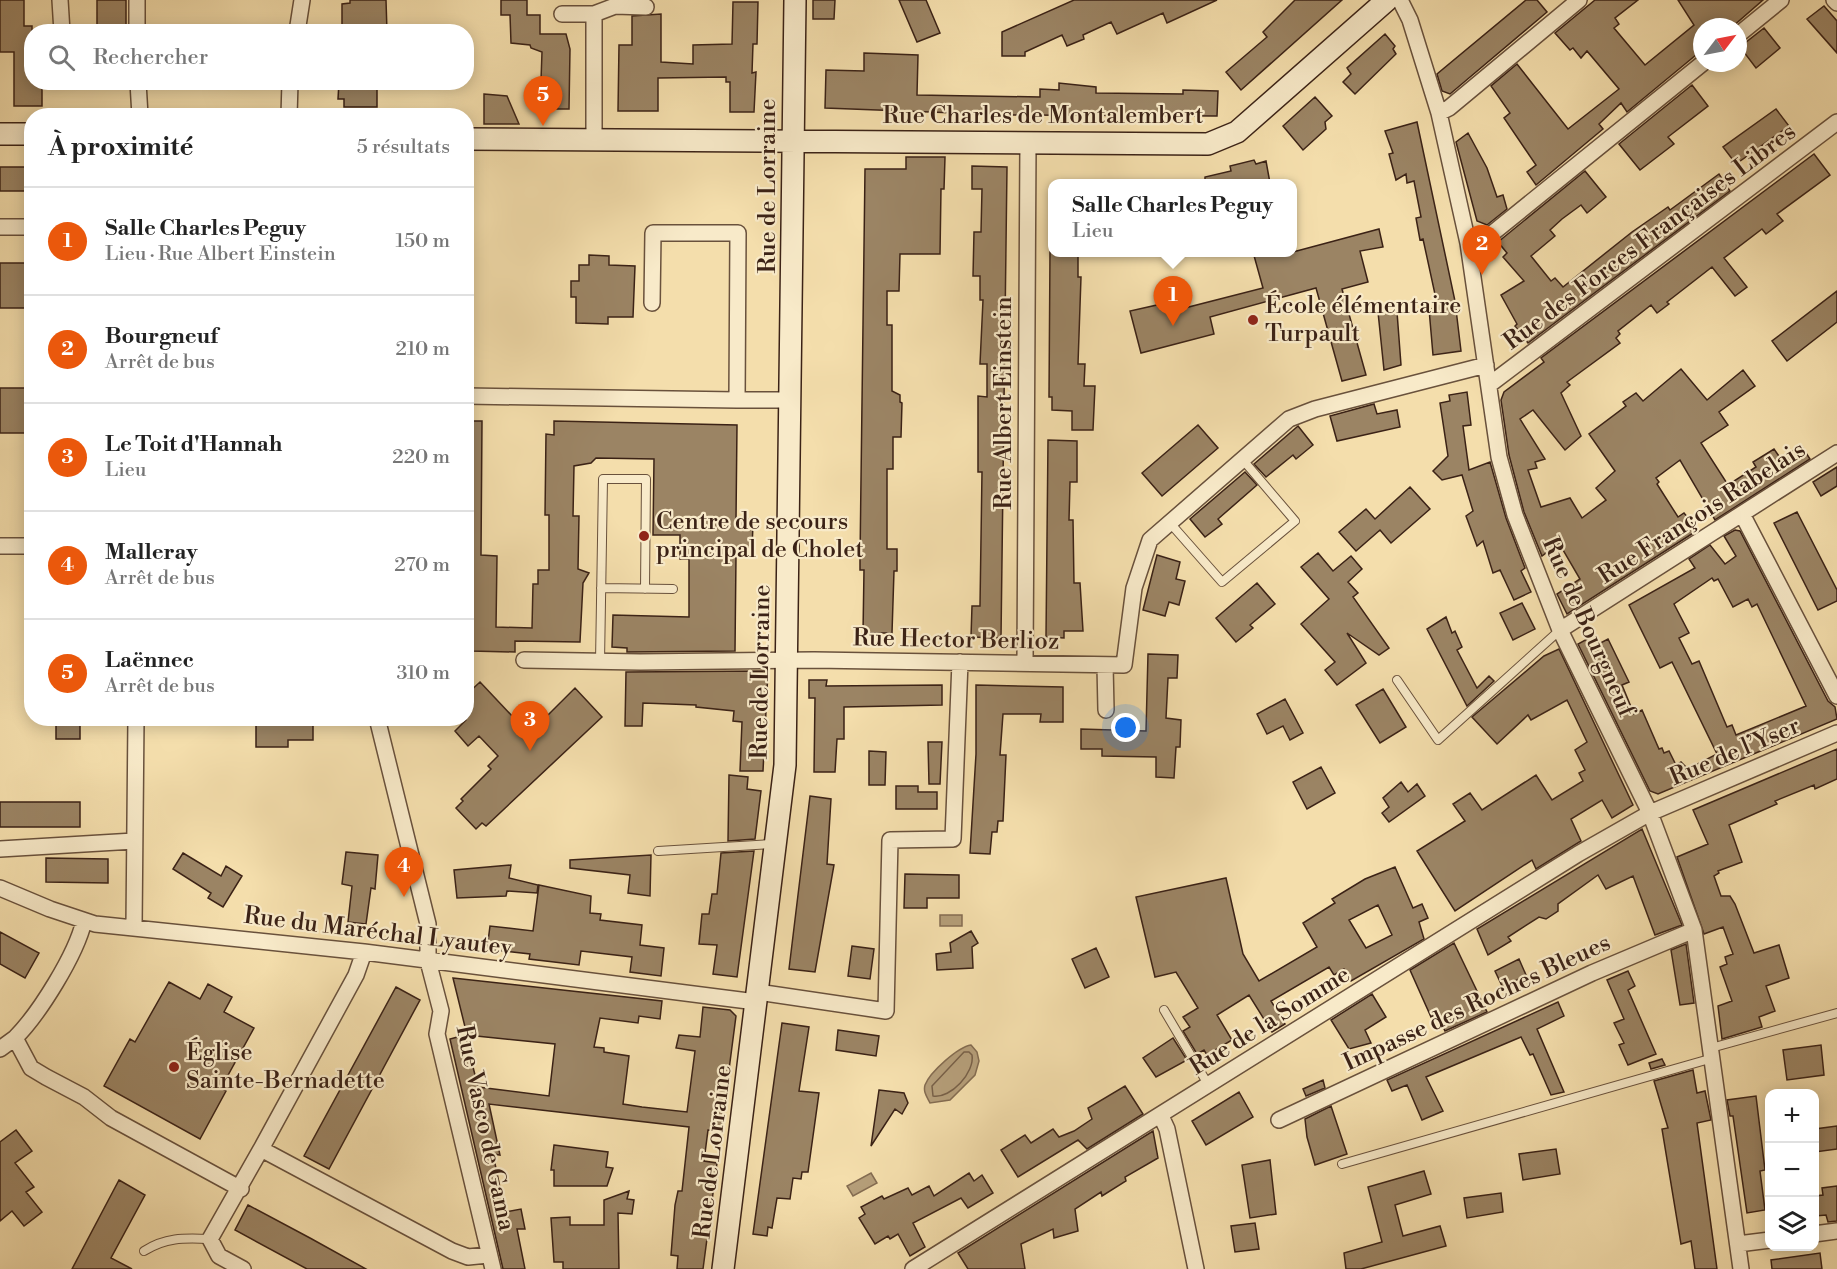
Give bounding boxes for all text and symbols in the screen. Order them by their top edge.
north arrow [1693,18,1747,72]
search box [24,24,474,90]
icon: search [45,41,78,74]
text: Rechercher [93,44,208,71]
pin: 5 [524,76,562,126]
street label: Rue de Lorraine [753,98,783,274]
street label: Rue Charles de Montalembert [882,101,1204,131]
street label: Rue des Forces Françaises Libres [1498,117,1802,357]
text: À proximité [48,131,193,163]
text: 5 résultats [357,135,450,160]
popup [1048,179,1297,257]
text: Salle Charles Peguy [1072,192,1273,219]
text: Salle Charles Peguy [105,215,306,242]
text: Lieu [1072,219,1113,244]
pin: 2 [1462,226,1502,275]
text: 1 [63,229,72,254]
text: 150 m [395,229,450,254]
text: Lieu · Rue Albert Einstein [105,242,336,267]
pin: 1 [1154,276,1192,326]
place label: École élémentaire Turpault [1265,290,1461,349]
street label: Rue Albert Einstein [989,296,1019,510]
marker: École élémentaire Turpault [1246,313,1260,327]
text: Bourgneuf [105,323,218,350]
text: 2 [61,337,74,362]
text: 210 m [395,337,450,362]
text: Arrêt de bus [105,350,215,375]
text: Le Toit d'Hannah [105,431,282,458]
street label: Rue François Rabelais [1593,435,1811,591]
text: 3 [61,445,74,470]
text: 220 m [392,445,450,470]
text: Lieu [105,458,146,483]
place label: Centre de secours principal de Cholet [656,507,864,565]
marker: Centre de secours principal de Cholet [637,529,651,543]
street label: Rue de Bourgneuf [1535,533,1642,723]
text: Malleray [105,539,197,566]
text: 4 [61,553,74,578]
text: 270 m [394,553,450,578]
text: Arrêt de bus [105,566,215,591]
street label: Rue de Lorraine [744,584,778,760]
street label: Rue Hector Berlioz [852,623,1060,657]
text: Laënnec [105,647,194,674]
text: 5 [61,661,74,686]
text: 310 m [397,661,450,686]
text: Arrêt de bus [105,674,215,699]
pin: 3 [510,702,550,751]
street label: Rue de l’Yser [1665,711,1805,793]
your location [1111,713,1140,742]
pin: 4 [384,848,424,897]
street label: Rue du Maréchal Lyautey [242,901,514,963]
street label: Impasse des Roches Bleues [1339,928,1615,1078]
street label: Rue de la Somme [1184,960,1356,1082]
street label: Rue Vasco de Gama [449,1022,522,1234]
place label: Église Sainte-Bernadette [186,1037,385,1096]
marker: Église Sainte-Bernadette [167,1060,181,1074]
street label: Rue de Lorraine [687,1063,739,1241]
map controls [1765,1089,1819,1251]
button: + [1765,1089,1819,1143]
button: − [1765,1143,1819,1197]
button: layers [1765,1197,1819,1251]

